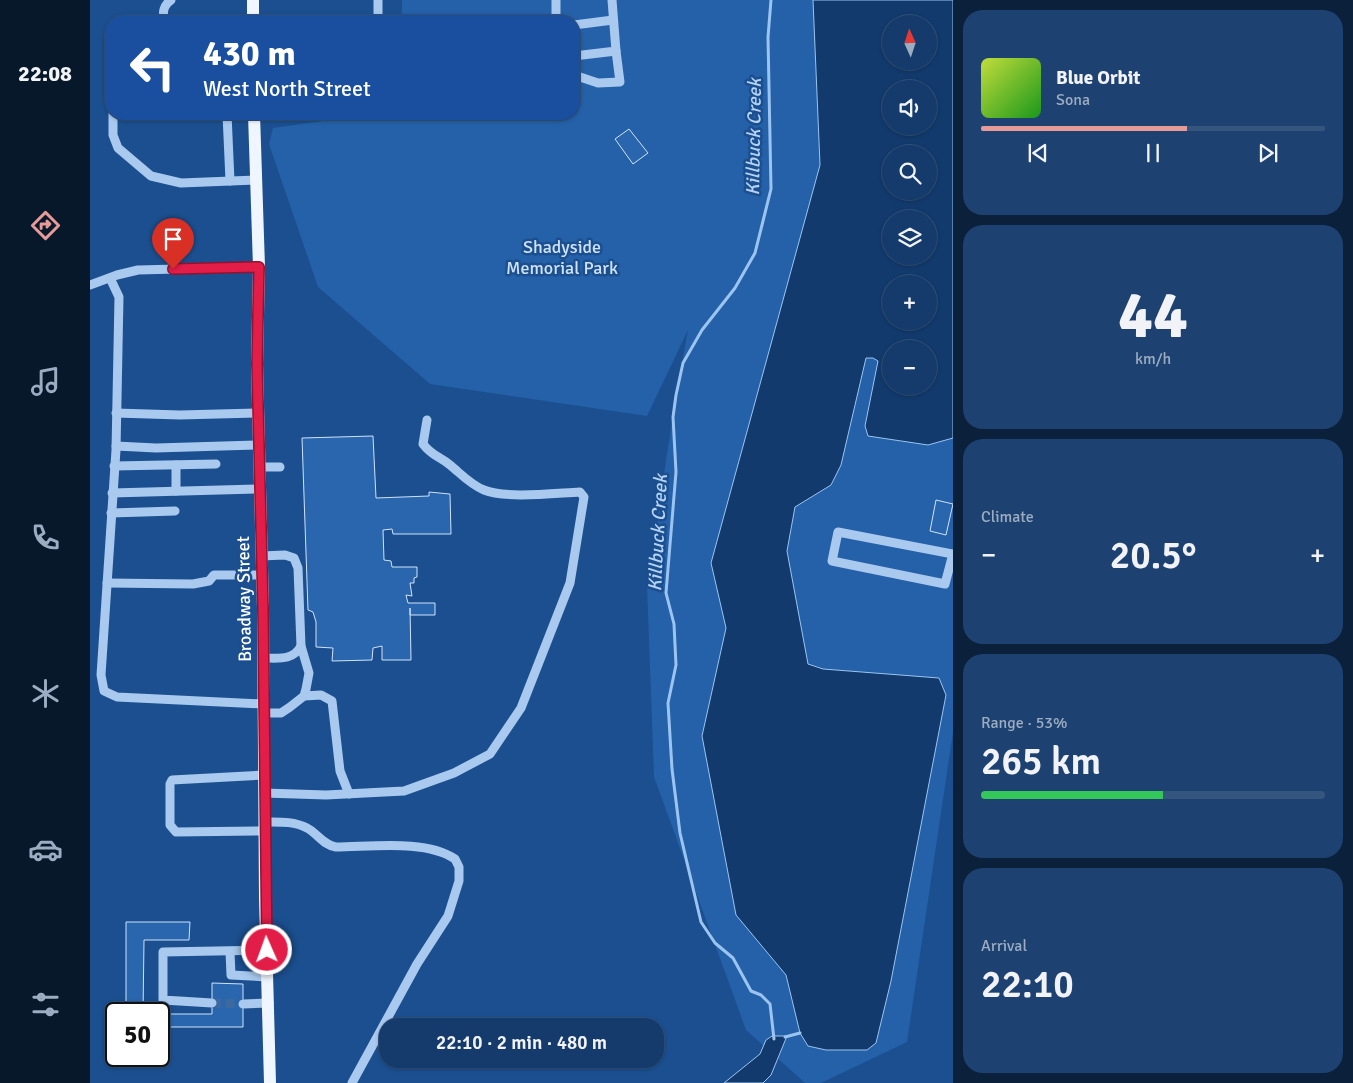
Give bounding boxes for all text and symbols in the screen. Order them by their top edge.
north arrow [882,15,938,70]
map controls [882,15,937,395]
text: 430 m [203,32,296,75]
icon: left [120,35,185,100]
text: 22:08 [18,60,72,87]
text: Blue Orbit [1056,66,1140,90]
text: West North Street [203,75,371,102]
water label: Killbuck Creek [741,77,767,196]
button: sound [882,80,937,135]
text: Sona [1056,90,1090,110]
icon: previous [1024,139,1052,167]
icon: pause [1139,139,1167,167]
icon: next [1254,139,1282,167]
button: search [882,145,937,200]
icon: directions [28,208,63,243]
button: layers [882,210,937,265]
pin [152,218,194,269]
icon: arrive [159,225,187,253]
park label: Shadyside Memorial Park [506,236,618,279]
button: + [882,275,937,330]
text: 44 [1118,276,1188,356]
button: − [882,340,937,395]
text: km/h [1135,349,1171,369]
icon: music [28,364,63,399]
water label: Killbuck Creek [643,472,673,592]
text: Climate [981,507,1034,527]
icon: phone [28,520,63,555]
text: 20.5° [1110,532,1196,579]
street label: Broadway Street [232,536,256,662]
text: − [981,538,996,572]
text: + [1310,538,1325,572]
icon: climate [28,676,63,711]
text: Range · 53% [981,713,1067,733]
text: 265 km [981,738,1101,785]
icon: car [28,832,63,867]
position arrow [240,923,292,975]
text: Arrival [981,936,1027,956]
text: 22:10 [981,961,1074,1008]
icon: filters [28,987,63,1022]
speed limit sign: 50 [105,1002,170,1067]
text: 22:10 · 2 min · 480 m [436,1031,607,1055]

